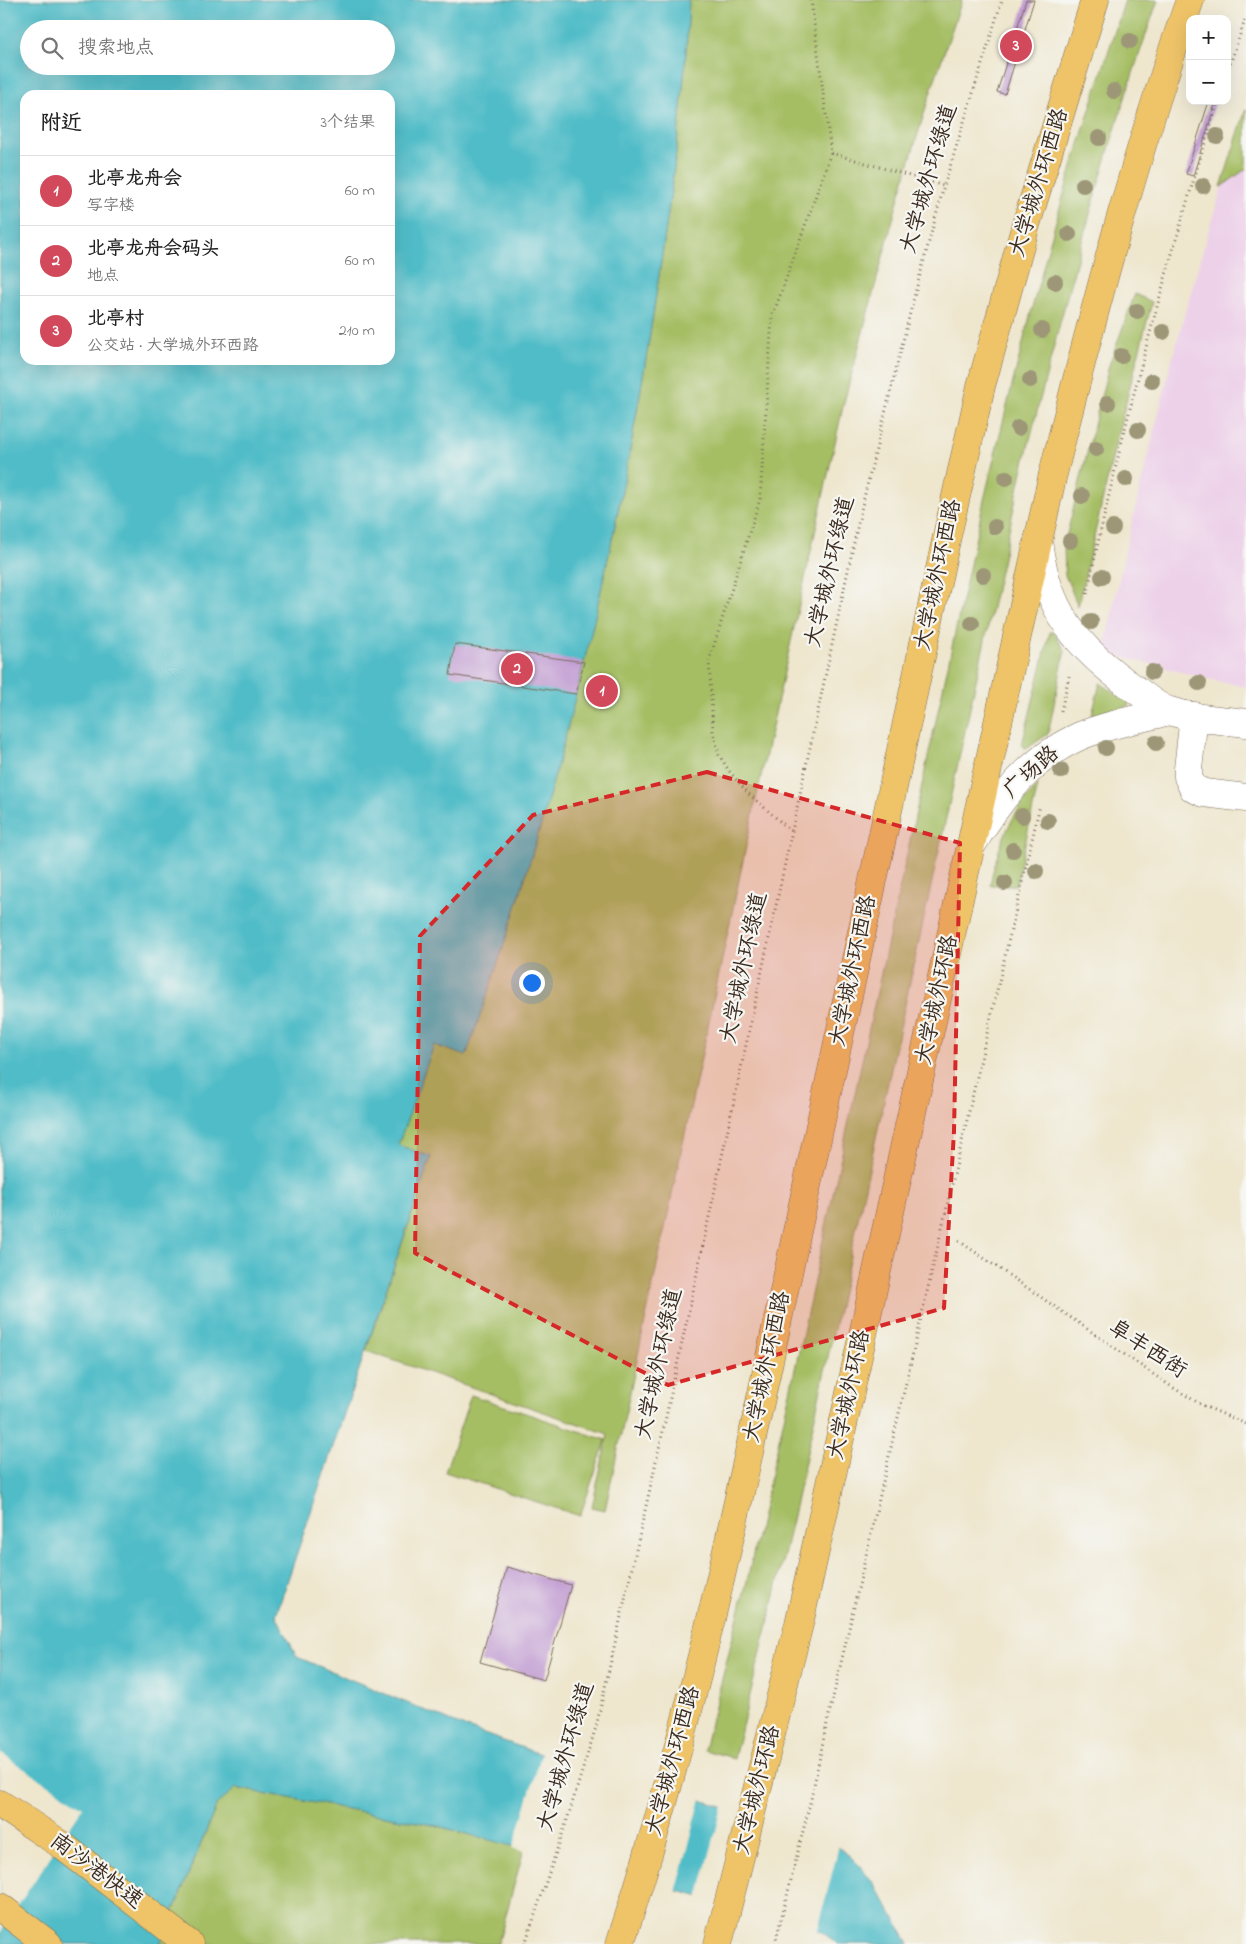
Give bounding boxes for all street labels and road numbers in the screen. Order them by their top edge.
street label: 大学城外环绿道 [893,101,967,257]
street label: 大学城外环西路 [1002,105,1078,261]
street label: 大学城外环绿道 [798,493,864,651]
street label: 大学城外环西路 [907,496,971,654]
street label: 广场路 [997,739,1067,807]
street label: 大学城外环绿道 [713,889,777,1047]
street label: 大学城外环西路 [822,892,886,1050]
street label: 大学城外环路 [909,932,967,1068]
street label: 大学城外环绿道 [628,1285,692,1443]
street label: 大学城外环西路 [736,1288,800,1446]
street label: 阜丰西街 [1101,1313,1193,1387]
street label: 大学城外环路 [821,1327,879,1463]
street label: 大学城外环绿道 [530,1679,604,1835]
street label: 大学城外环西路 [639,1682,709,1840]
street label: 大学城外环路 [727,1722,789,1858]
street label: 南沙港快速 [42,1826,150,1918]

